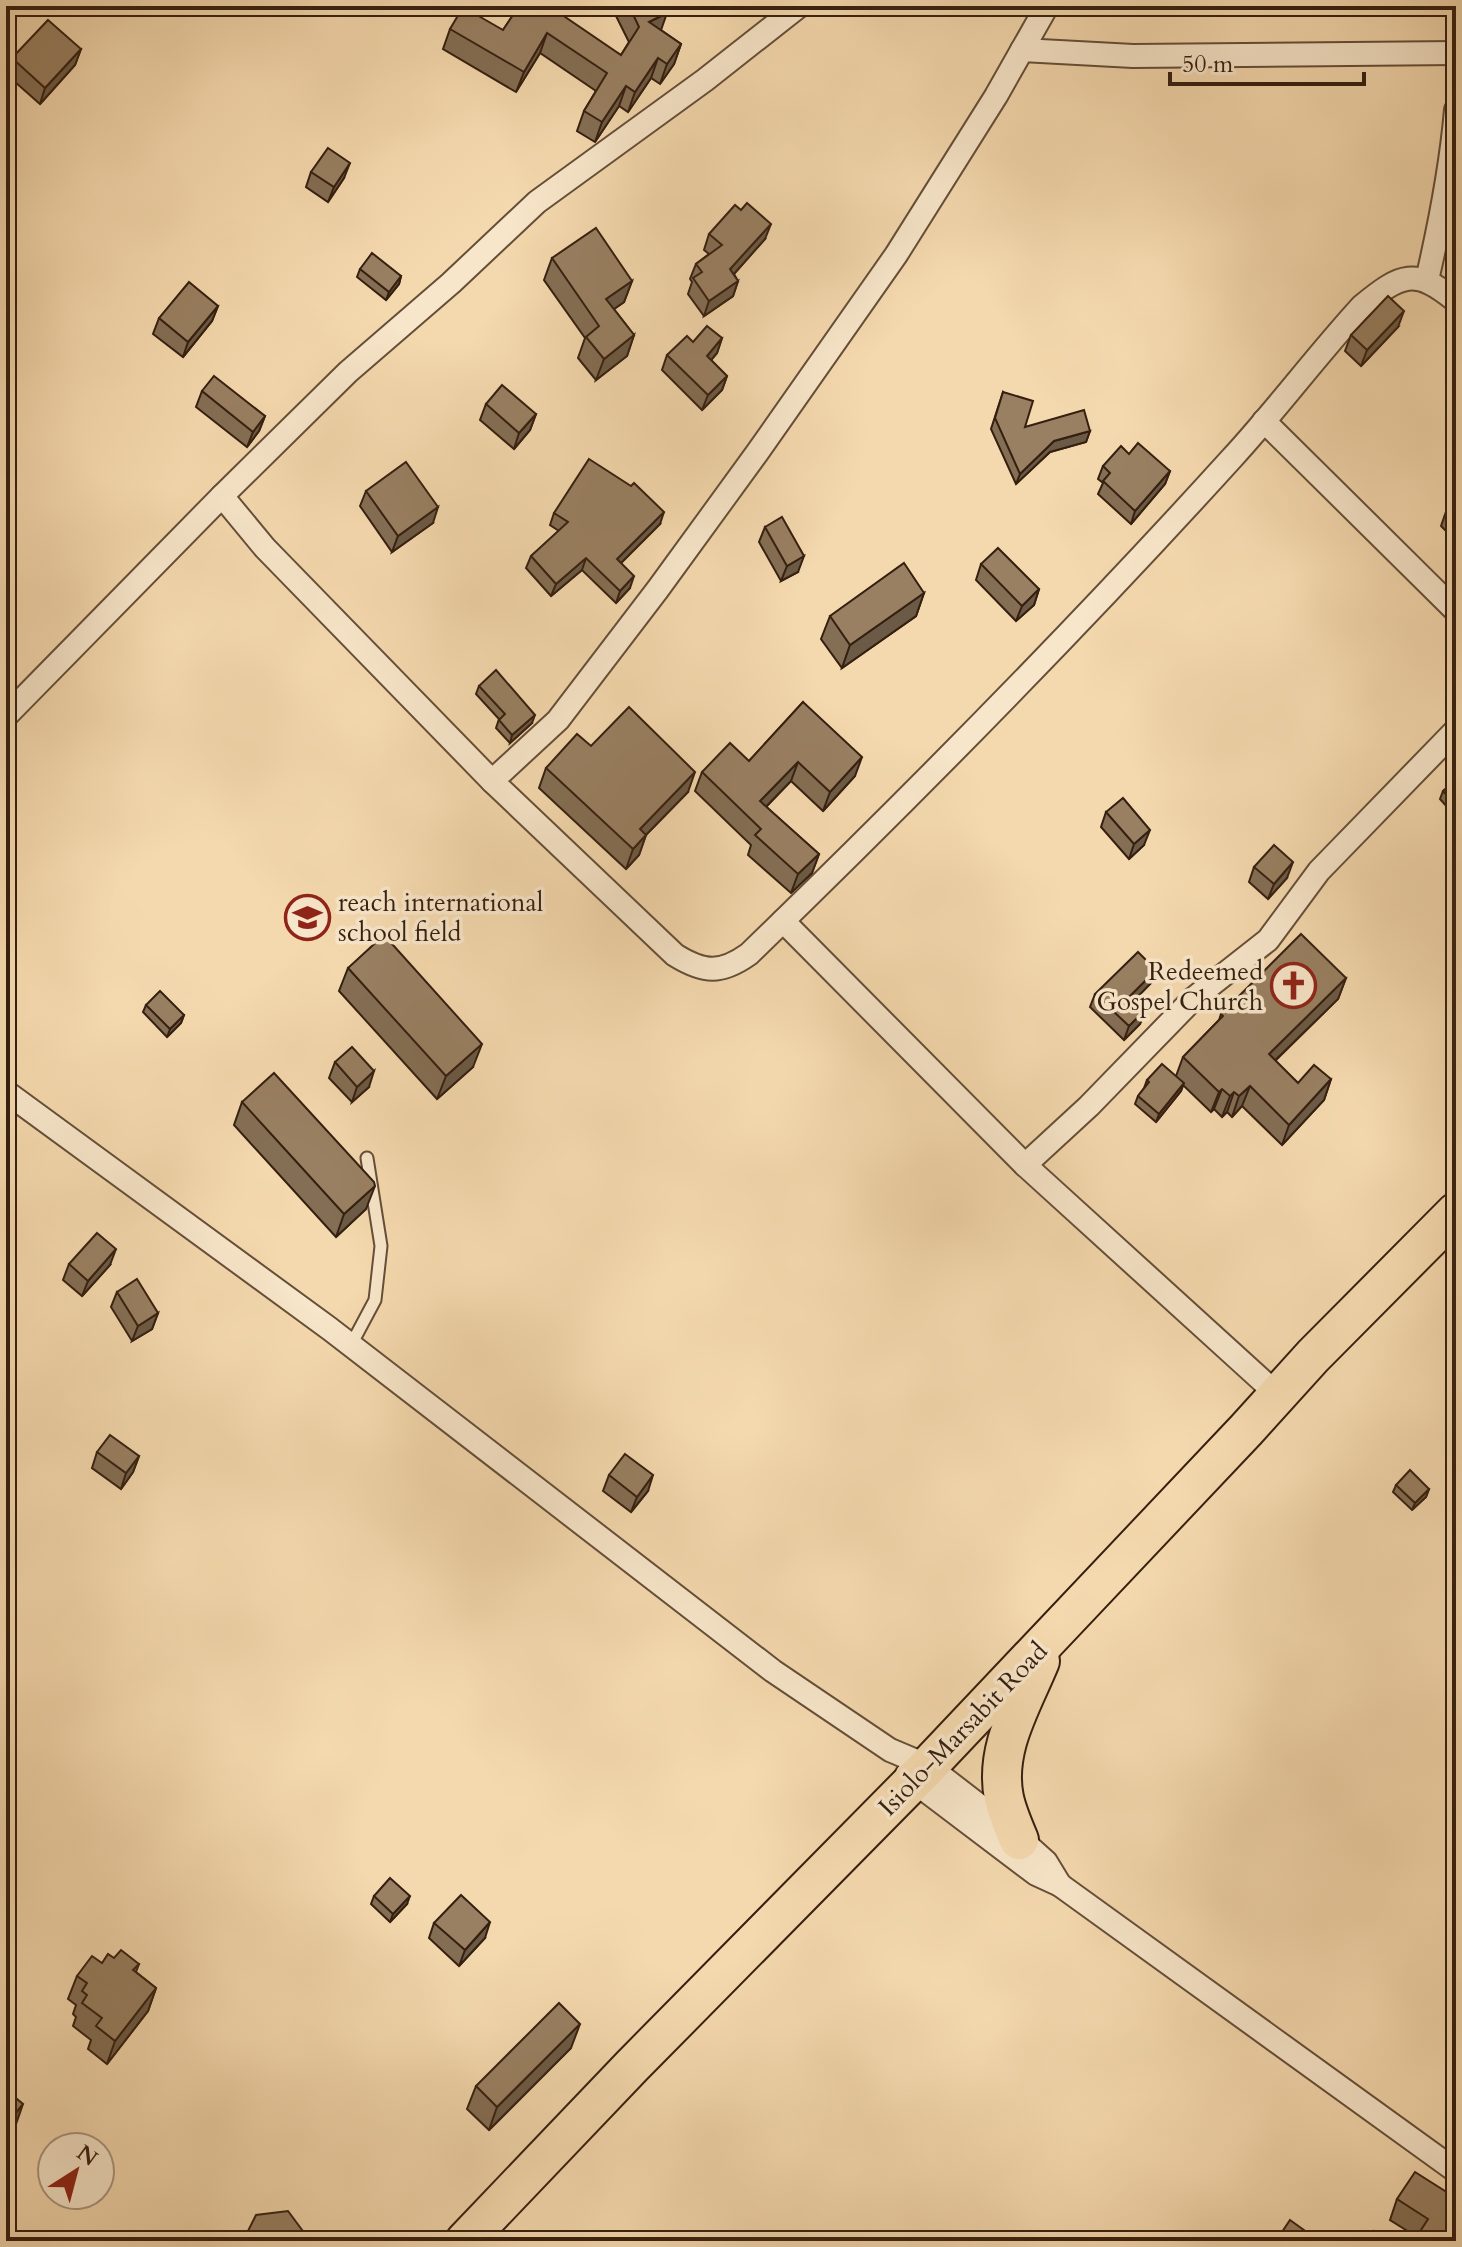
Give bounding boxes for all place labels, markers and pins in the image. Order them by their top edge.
place label: reach international school field [338,885,544,950]
school or university icon: reach international school field [283,893,331,941]
place label: Redeemed Gospel Church [1096,954,1263,1019]
church icon: Redeemed Gospel Church [1270,962,1318,1010]

